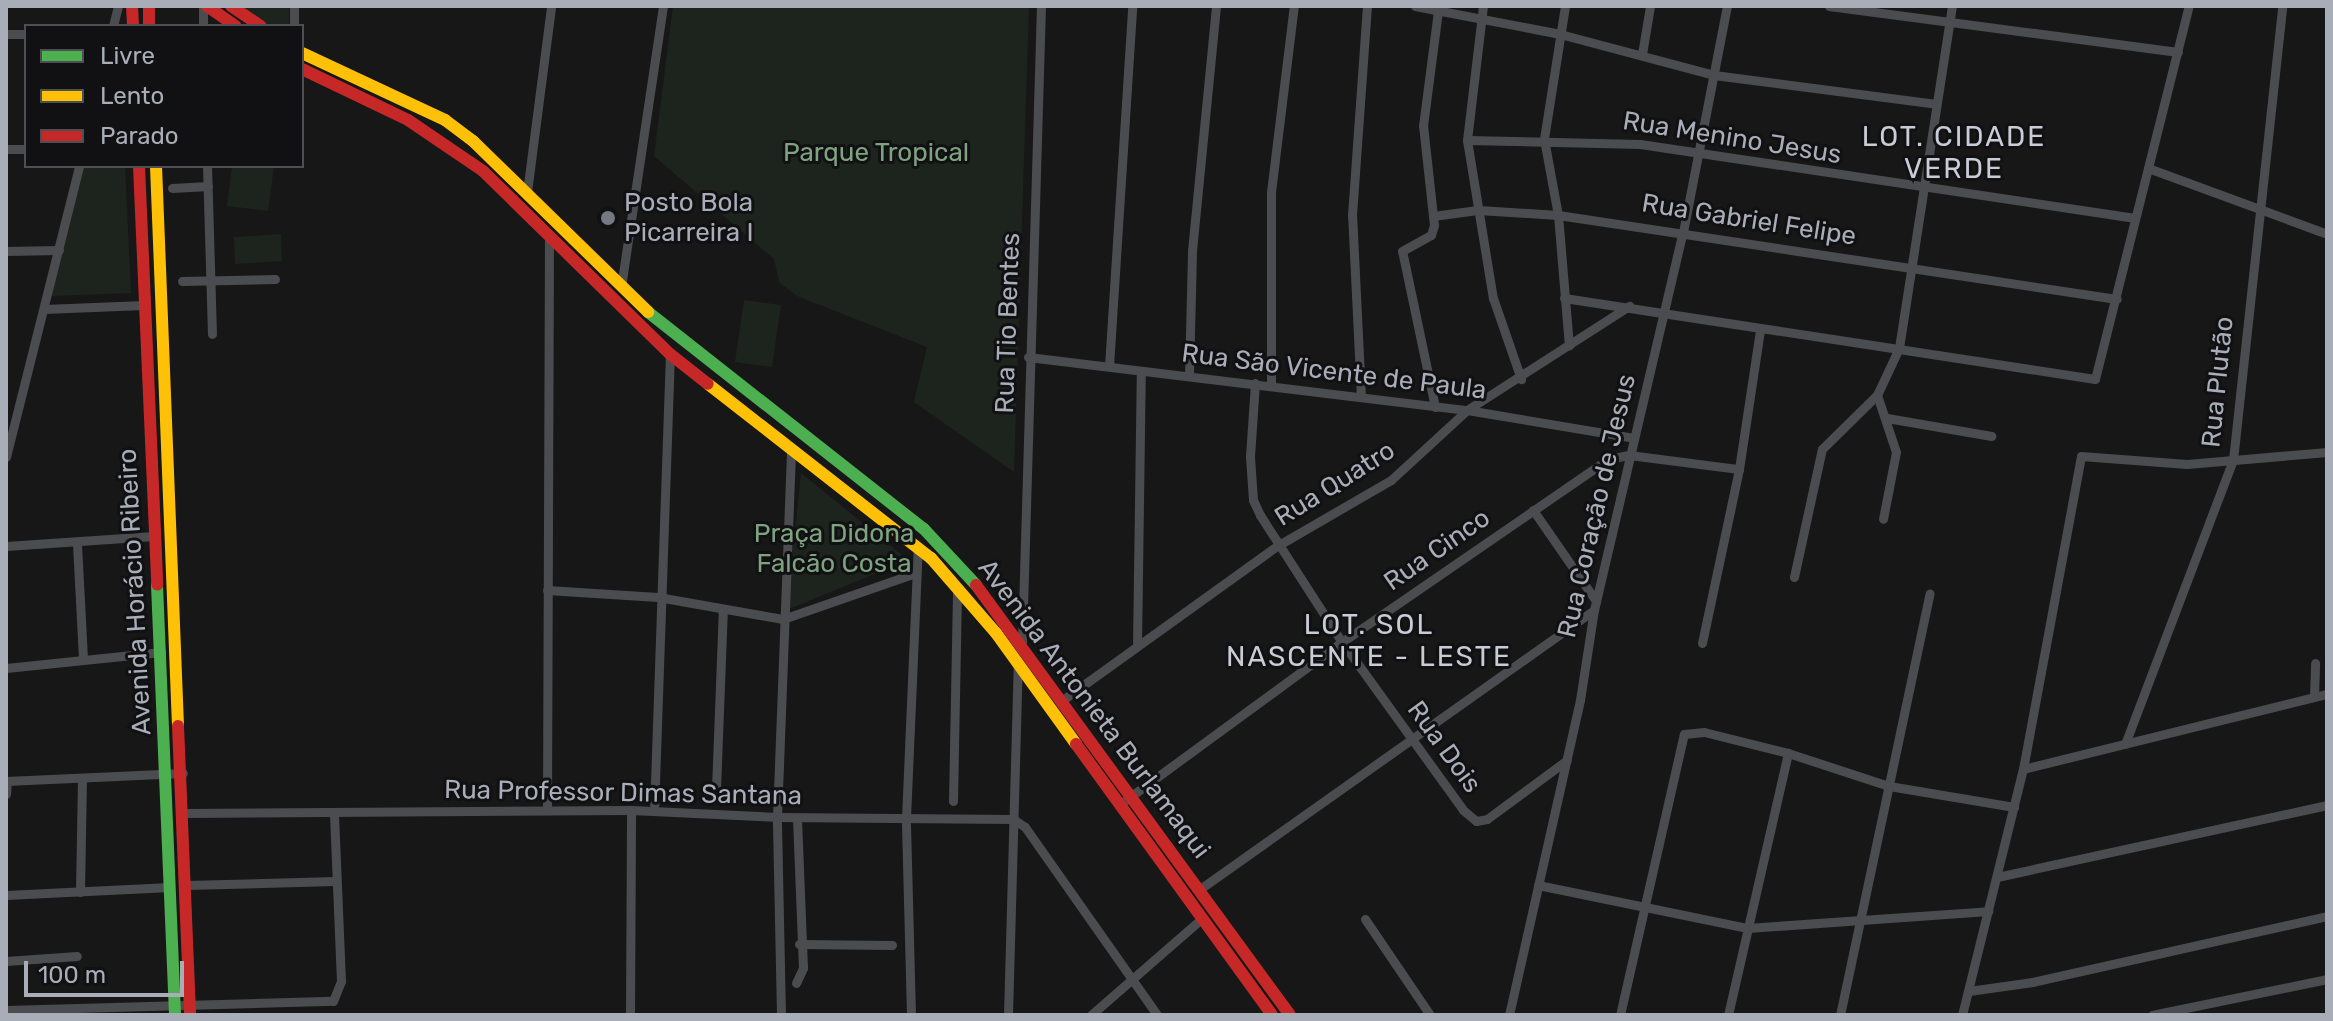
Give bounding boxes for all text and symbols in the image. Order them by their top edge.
legend [24,24,304,168]
text: Livre [100,42,155,70]
text: Lento [100,82,164,110]
street label: Rua Menino Jesus [1620,105,1844,171]
district label: LOT. CIDADE VERDE [1862,120,2046,186]
text: Parado [100,122,179,150]
park label: Parque Tropical [783,137,969,169]
place label: Posto Bola Picarreira I [624,187,754,248]
street label: Rua Gabriel Felipe [1640,188,1858,252]
marker: Posto Bola Picarreira I [599,209,617,227]
street label: Rua Tio Bentes [989,232,1027,414]
street label: Rua Plutão [2196,315,2240,449]
street label: Rua São Vicente de Paula [1179,338,1489,406]
street label: Rua Coração de Jesus [1552,371,1642,641]
street label: Rua Quatro [1269,435,1401,533]
street label: Avenida Horácio Ribeiro [112,448,158,736]
street label: Rua Cinco [1378,502,1496,598]
park label: Praça Didona Falcão Costa [754,518,914,580]
street label: Avenida Antonieta Burlamaqui [971,553,1217,865]
district label: LOT. SOL NASCENTE - LESTE [1226,608,1512,674]
street label: Rua Dois [1400,695,1488,799]
street label: Rua Professor Dimas Santana [443,774,803,812]
scale bar [28,945,188,995]
text: 100 m [38,961,106,989]

